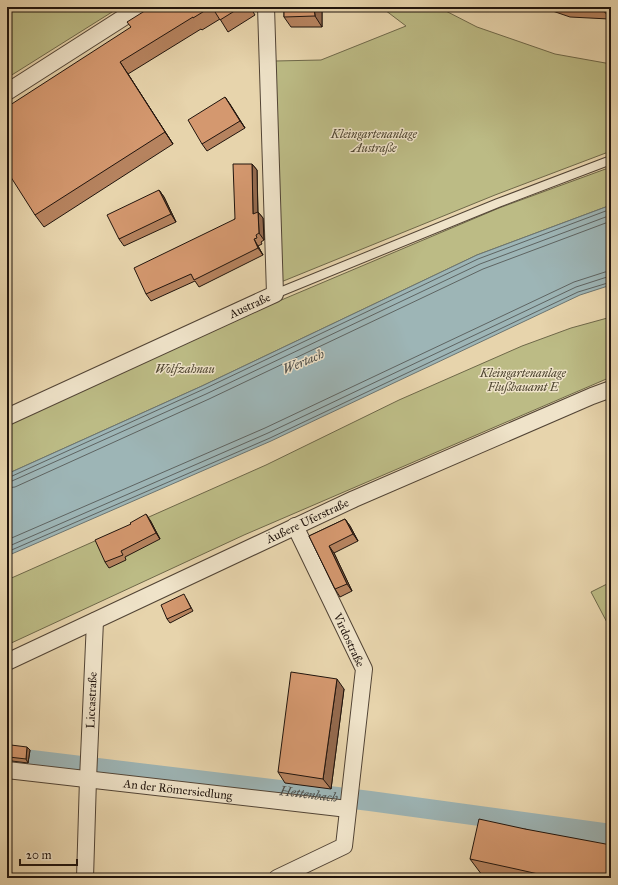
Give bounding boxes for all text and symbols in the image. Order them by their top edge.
park label: Kleingartenanlage Austraße [330,127,417,155]
street label: Austraße [226,290,272,322]
water label: Wertach [280,346,327,378]
park label: Wolfzahnau [155,362,215,376]
park label: Kleingartenanlage Flußbauamt E [479,366,566,394]
street label: Äußere Uferstraße [263,495,351,547]
street label: Virdostraße [330,610,368,669]
street label: Liccastraße [83,671,100,729]
street label: An der Römersiedlung [122,776,234,804]
water label: Hettenbach [278,783,339,806]
scale bar [20,841,77,867]
text: 20 m [26,848,52,862]

